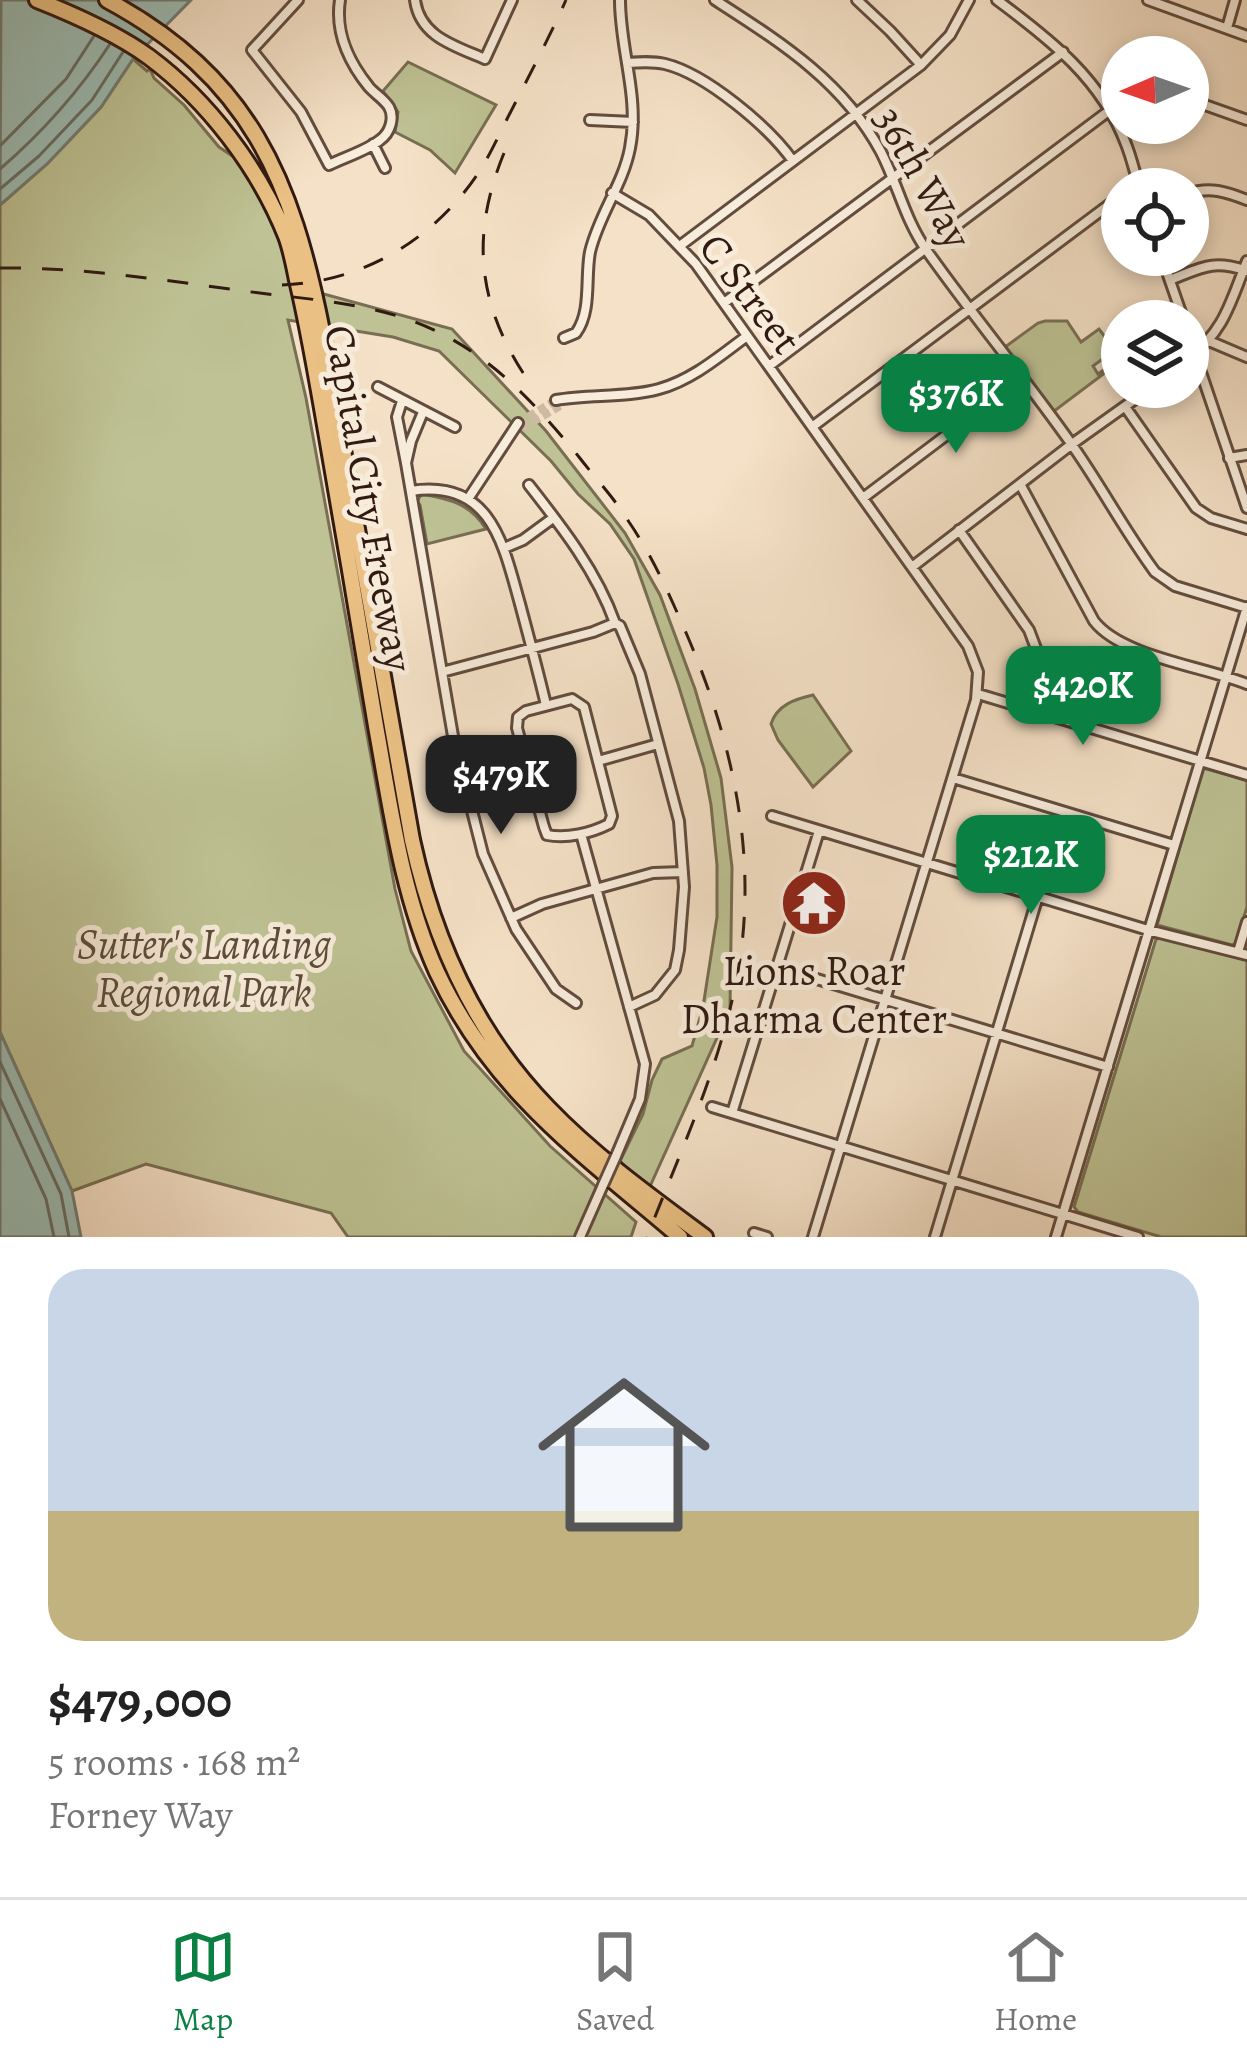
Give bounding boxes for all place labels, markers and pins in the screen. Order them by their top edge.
pin: $376K [872,354,1040,456]
pin: $420K [999,646,1167,748]
pin: $479K [417,735,585,837]
pin: $212K [947,815,1115,917]
temple icon: Lions Roar Dharma Center [779,868,849,938]
place label: Lions Roar Dharma Center [681,942,947,1047]

